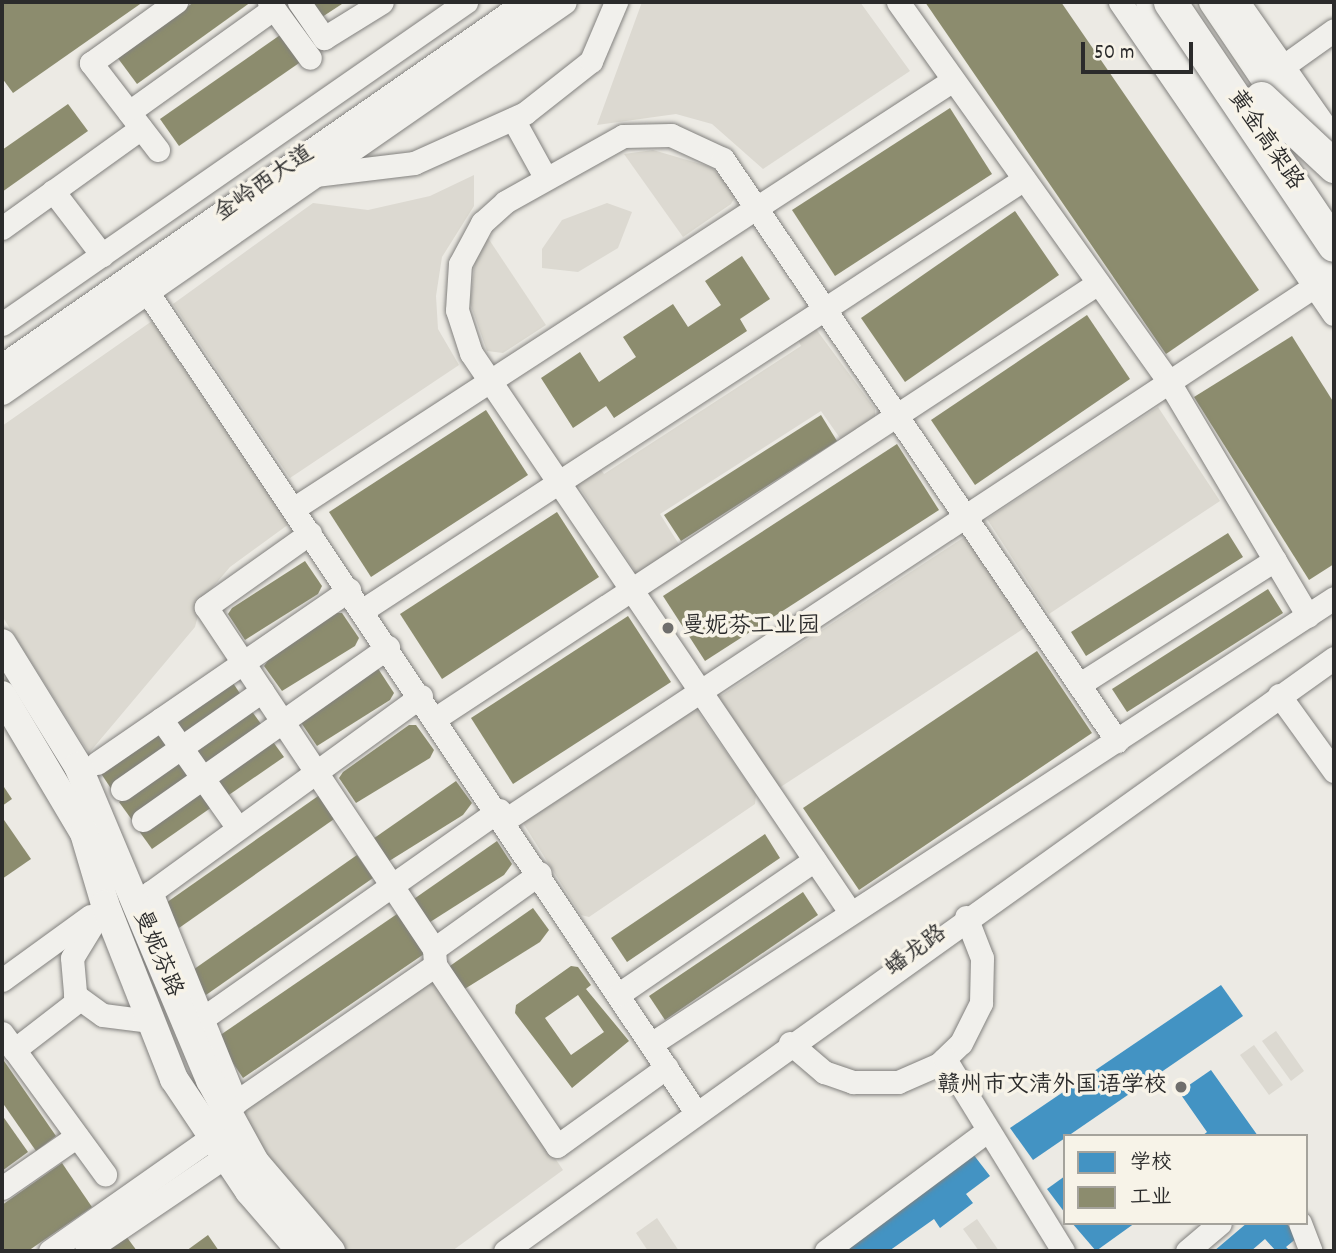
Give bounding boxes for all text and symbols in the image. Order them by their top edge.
scale bar [1084,28,1196,72]
text: 50 m [1094,39,1134,69]
street label: 黄金高架路 [1220,86,1308,196]
street label: 金岭西大道 [210,141,320,229]
place label: 曼妮芬工业园 [682,614,820,642]
marker: 曼妮芬工业园 [660,620,676,636]
street label: 曼妮芬路 [125,906,187,1002]
street label: 蟠龙路 [881,921,953,983]
place label: 赣州市文清外国语学校 [937,1073,1167,1101]
marker: 赣州市文清外国语学校 [1173,1079,1189,1095]
legend [1063,1134,1308,1225]
text: 学校 [1130,1149,1172,1179]
text: 工业 [1130,1184,1172,1214]

